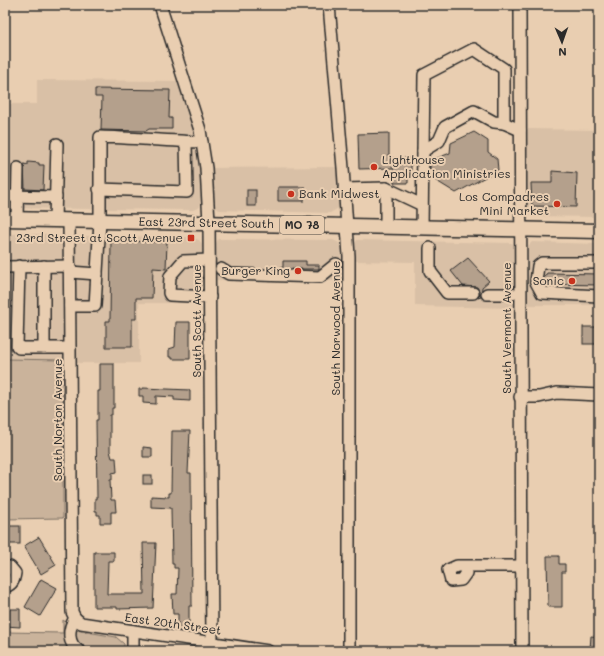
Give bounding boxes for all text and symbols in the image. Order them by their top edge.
north arrow [542,22,582,62]
text: N [558,45,567,60]
place label: Lighthouse Application Ministries [382,151,511,181]
marker: Lighthouse Application Ministries [369,162,379,172]
place label: Bank Midwest [299,185,380,201]
place label: Los Compadres Mini Market [459,188,549,218]
marker: Bank Midwest [286,189,296,199]
marker: Los Compadres Mini Market [552,199,562,209]
street label: East 23rd Street South [138,213,274,231]
road number: MO 78 [280,216,324,234]
place label: 23rd Street at Scott Avenue [16,229,183,245]
marker: 23rd Street at Scott Avenue [186,233,196,243]
street label: South Norwood Avenue [327,261,343,395]
place label: Burger King [221,262,290,278]
street label: South Vermont Avenue [498,262,514,394]
street label: South Scott Avenue [188,264,204,378]
marker: Burger King [293,266,303,276]
place label: Sonic [533,272,564,288]
marker: Sonic [567,276,577,286]
street label: South Norton Avenue [49,359,65,481]
street label: East 20th Street [124,608,223,638]

